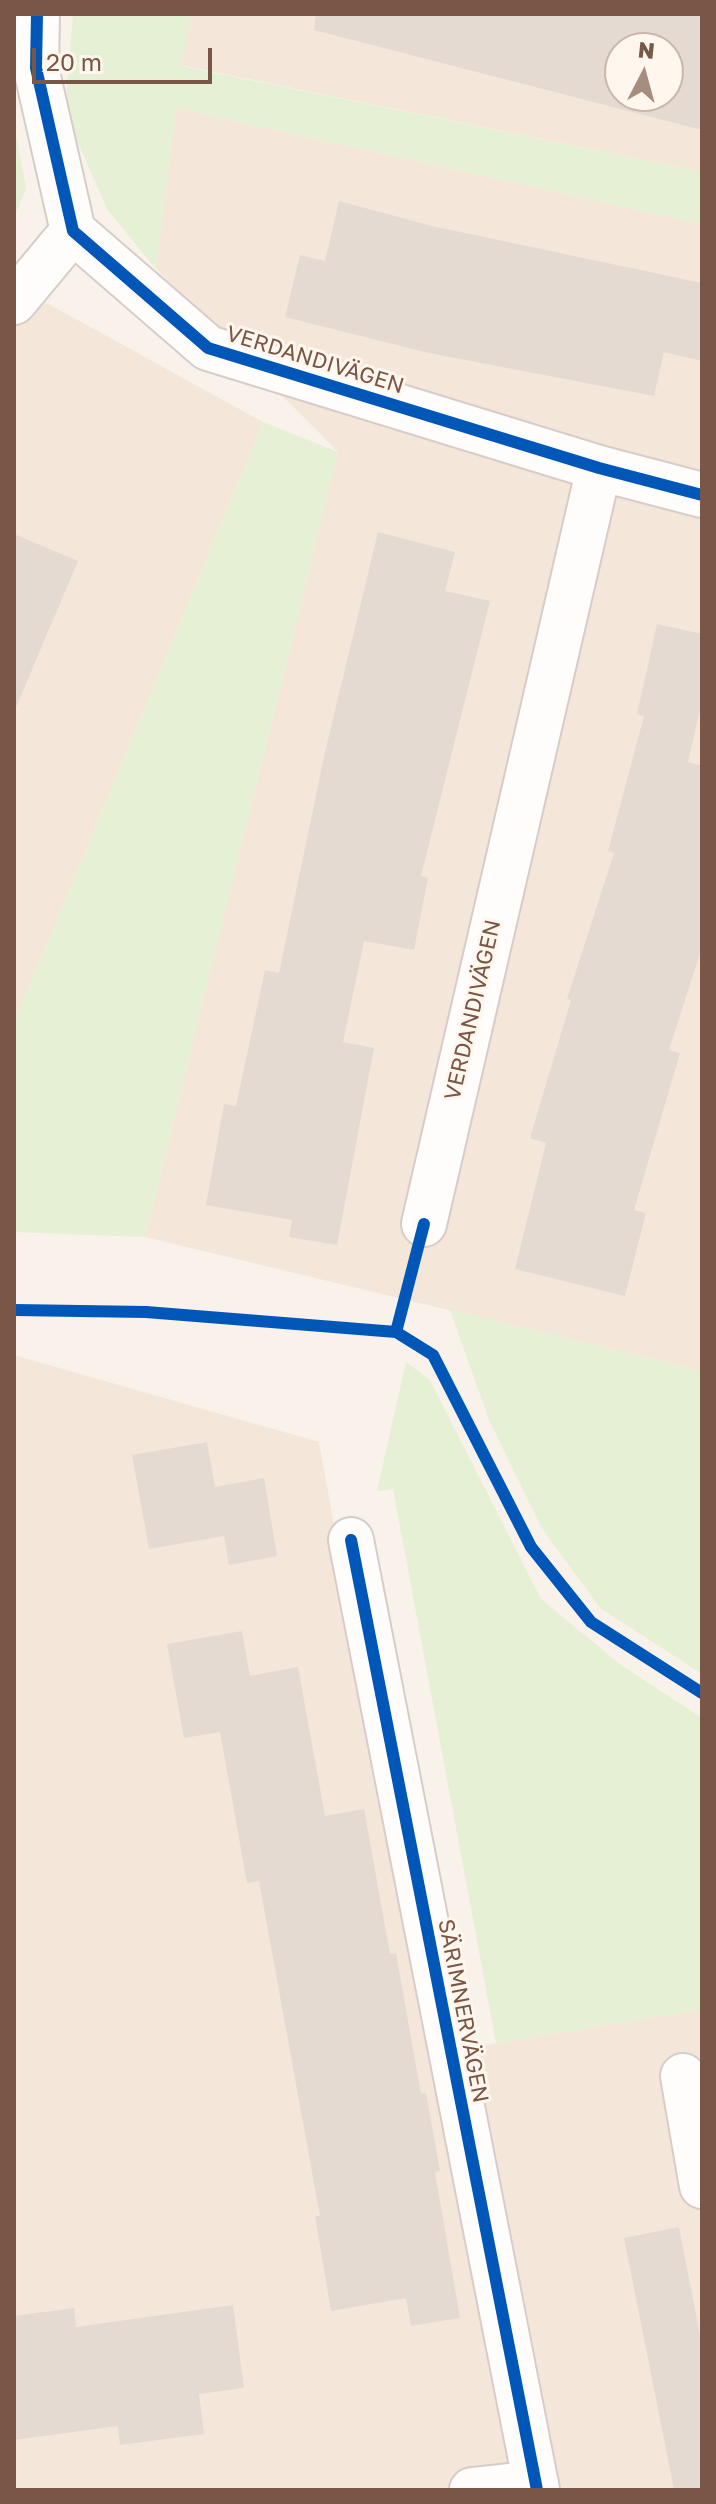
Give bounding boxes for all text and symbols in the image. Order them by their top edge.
scale bar [36,32,216,82]
north arrow [604,32,684,112]
text: N [637,35,656,64]
text: 20 m [46,47,102,76]
street label: VERDANDIVÄGEN [223,320,407,400]
street label: VERDANDIVÄGEN [439,917,507,1103]
street label: SÄRIMNERVÄGEN [432,1917,494,2105]

